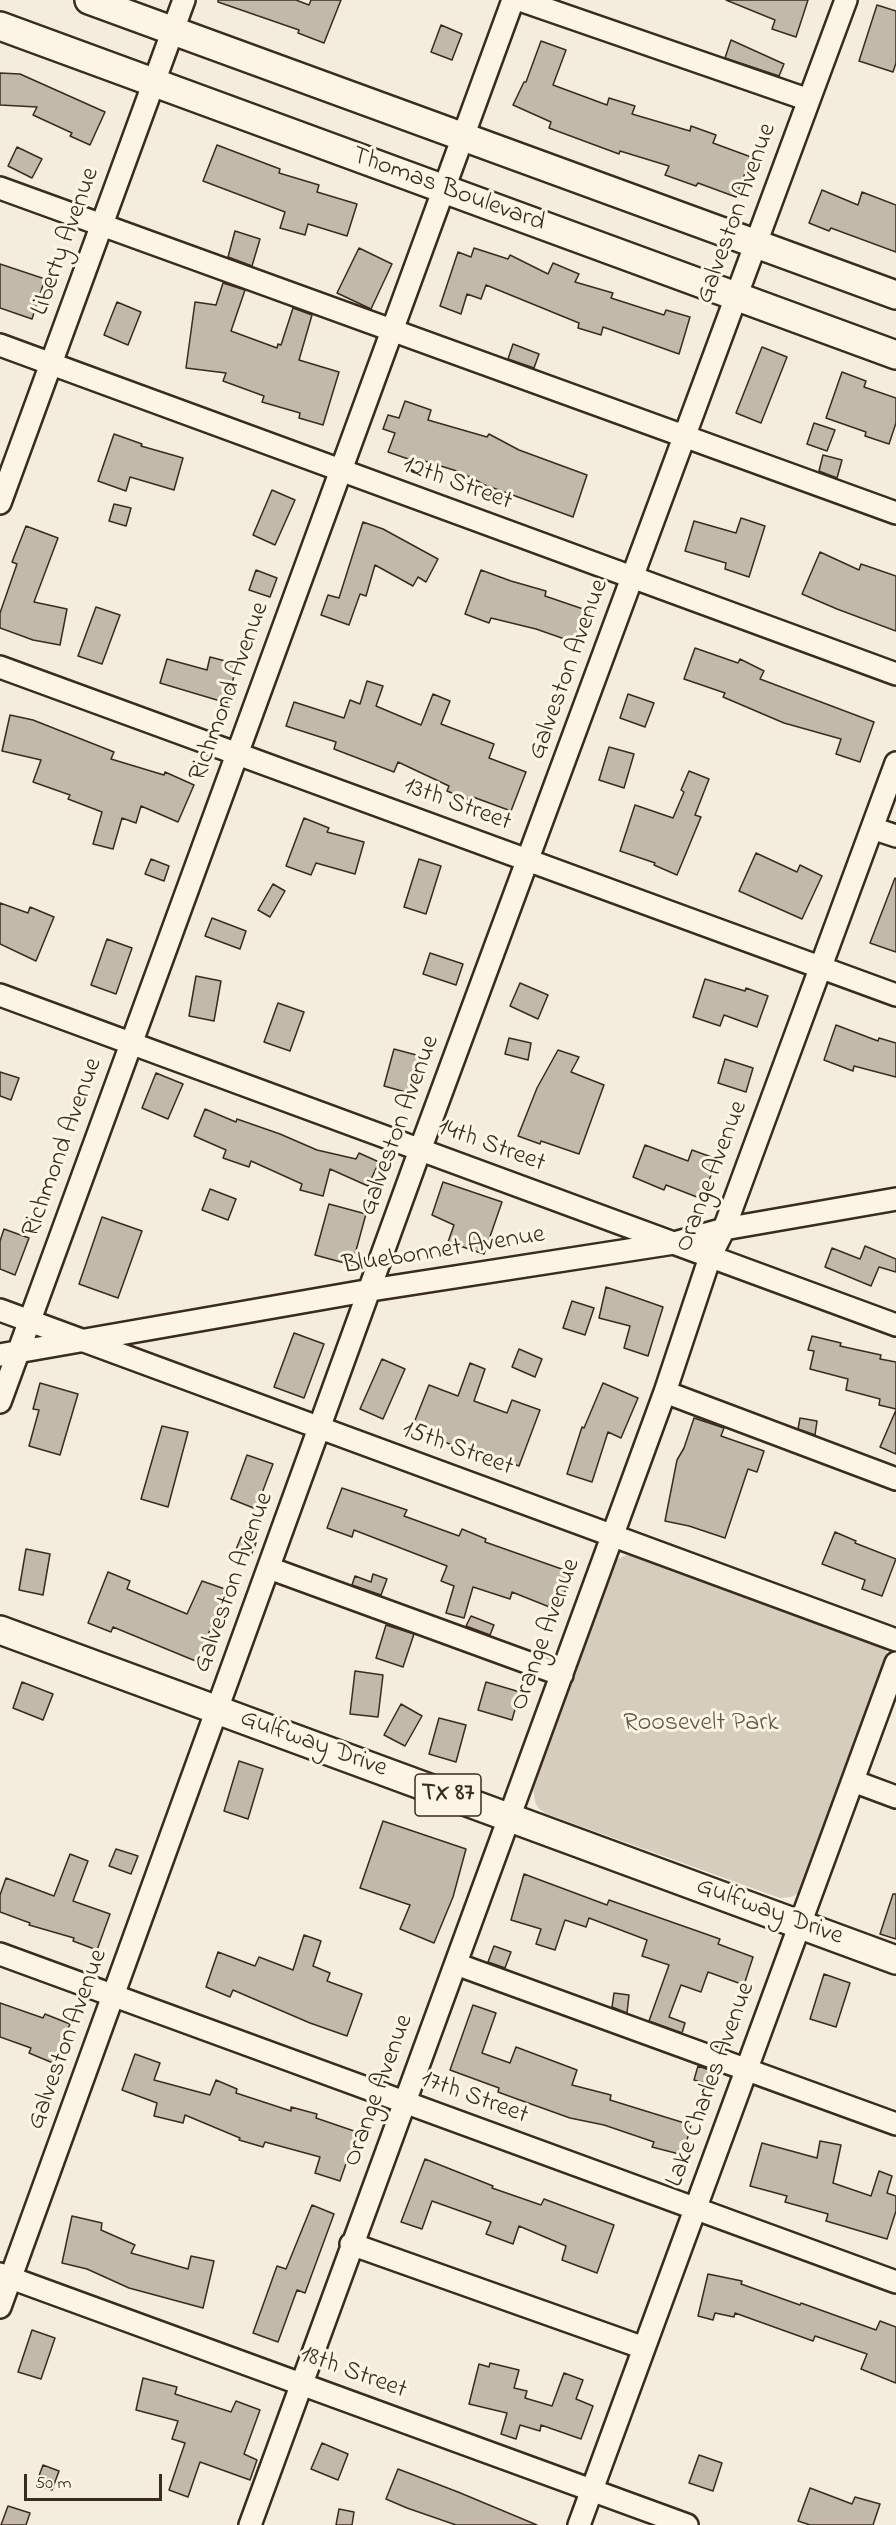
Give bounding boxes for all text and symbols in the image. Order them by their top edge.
street label: Galveston Avenue [691,120,785,308]
street label: Thomas Boulevard [347,142,549,240]
street label: Liberty Avenue [26,164,108,320]
street label: 12th Street [398,451,516,519]
street label: Galveston Avenue [523,576,617,764]
street label: Richmond Avenue [184,598,278,786]
street label: 13th Street [399,772,515,840]
street label: Galveston Avenue [354,1032,448,1220]
street label: Richmond Avenue [17,1054,111,1242]
street label: Orange Avenue [670,1097,756,1257]
street label: 14th Street [433,1113,549,1181]
street label: Bluebonnet Avenue [341,1221,547,1283]
street label: 15th Street [397,1415,517,1485]
street label: Galveston Avenue [188,1489,282,1677]
street label: Orange Avenue [505,1555,589,1715]
street label: Gulfway Drive [235,1704,391,1786]
park label: Roosevelt Park [623,1709,779,1741]
road number: TX 87 [415,1774,481,1816]
street label: Gulfway Drive [691,1872,847,1954]
street label: Galveston Avenue [22,1946,116,2134]
street label: Lake Charles Avenue [661,1978,763,2192]
street label: Orange Avenue [338,2011,422,2171]
street label: 17th Street [416,2065,532,2133]
street label: 18th Street [295,2340,411,2408]
scale bar [27,2462,165,2500]
text: 50 m [35,2471,72,2497]

